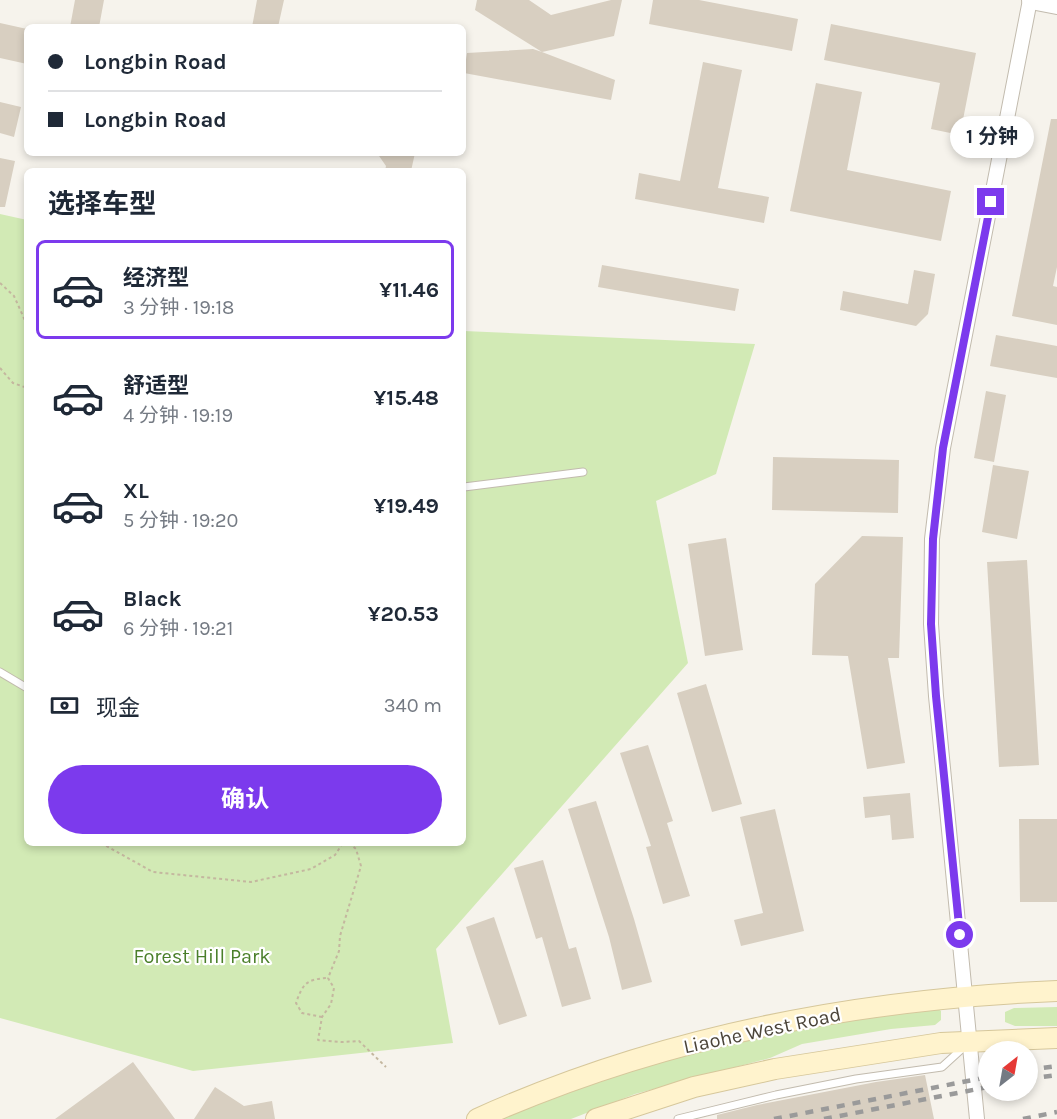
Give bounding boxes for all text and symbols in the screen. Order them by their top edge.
text: Longbin Road [84,49,227,75]
text: Longbin Road [84,107,227,133]
callout: 1 分钟 [949,115,1033,157]
text: 1 分钟 [966,125,1018,148]
text: 选择车型 [48,188,156,220]
route end [977,188,1004,215]
icon: car [51,263,105,317]
text: 经济型 [123,265,189,291]
text: ¥11.46 [379,277,439,303]
text: 3 分钟 · 19:18 [123,296,234,319]
icon: car [51,371,105,425]
text: 舒适型 [123,373,189,399]
text: ¥15.48 [373,385,439,411]
text: 4 分钟 · 19:19 [123,404,233,427]
text: XL [123,478,149,504]
icon: car [51,479,105,533]
text: ¥19.49 [374,493,439,519]
text: 5 分钟 · 19:20 [123,509,238,532]
text: Black [123,586,182,612]
icon: car [51,587,105,641]
text: ¥20.53 [368,601,439,627]
text: 6 分钟 · 19:21 [123,617,233,640]
icon: cash [48,689,81,722]
text: 340 m [384,694,442,717]
text: 现金 [96,695,140,721]
button: 确认 [48,765,442,834]
route start [946,921,973,948]
park label: Forest Hill Park [134,945,271,968]
street label: Liaohe West Road [681,1003,843,1058]
north arrow [978,1041,1038,1101]
map controls [978,1041,1038,1101]

